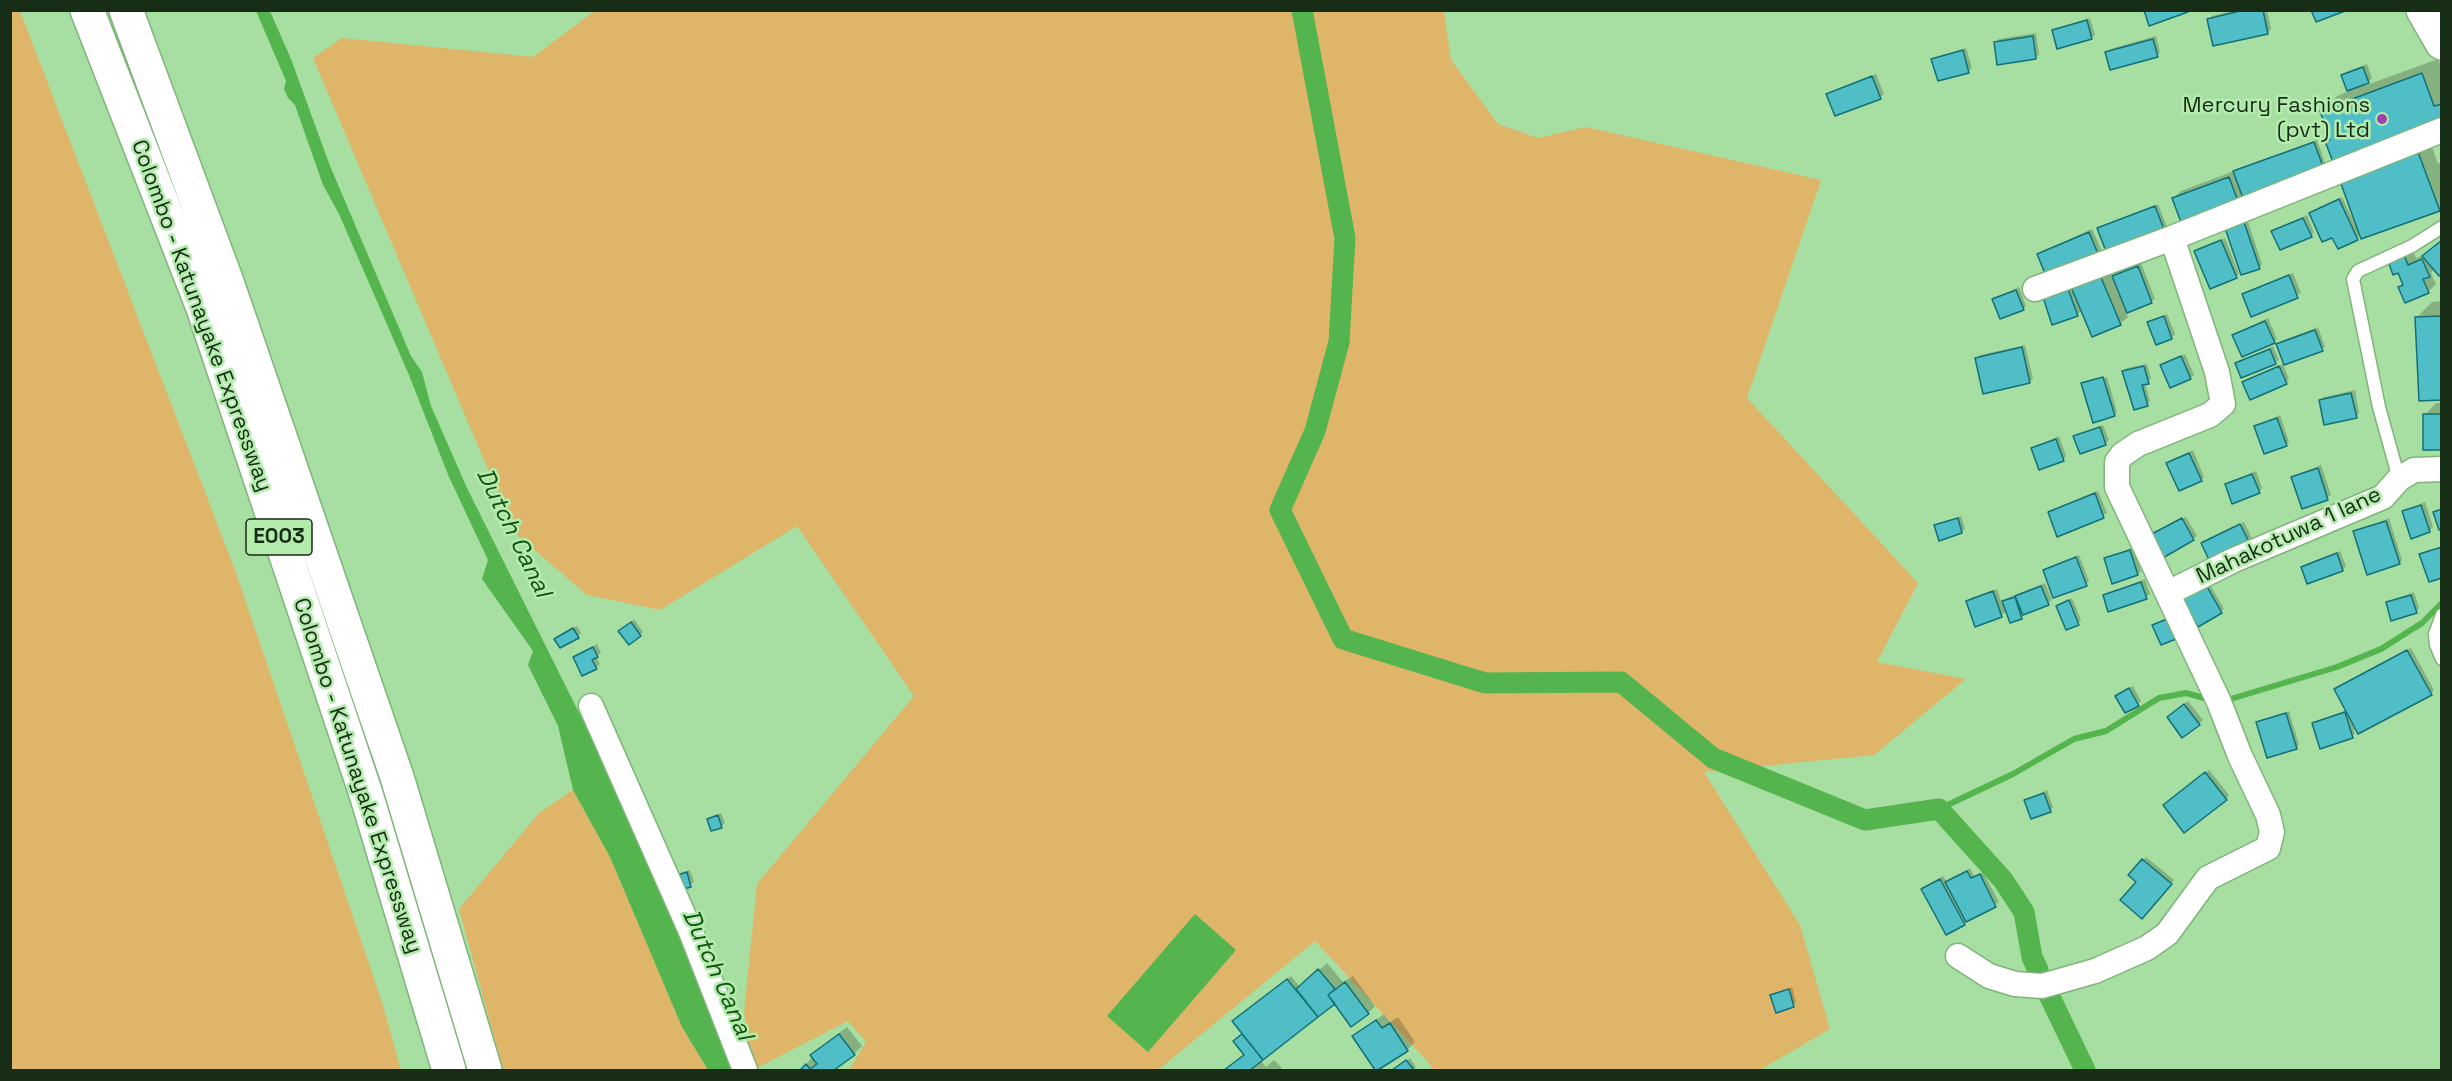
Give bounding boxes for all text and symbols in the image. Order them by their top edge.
place label: Mercury Fashions (pvt) Ltd [2183,93,2370,144]
marker: Mercury Fashions (pvt) Ltd [2375,112,2389,126]
street label: Colombo - Katunayake Expressway [125,137,277,495]
water label: Dutch Canal [469,464,557,602]
street label: Mahakotuwa 1 lane [2192,482,2386,590]
road number: E003 [246,519,312,555]
street label: Colombo - Katunayake Expressway [287,595,427,957]
water label: Dutch Canal [675,905,759,1045]

